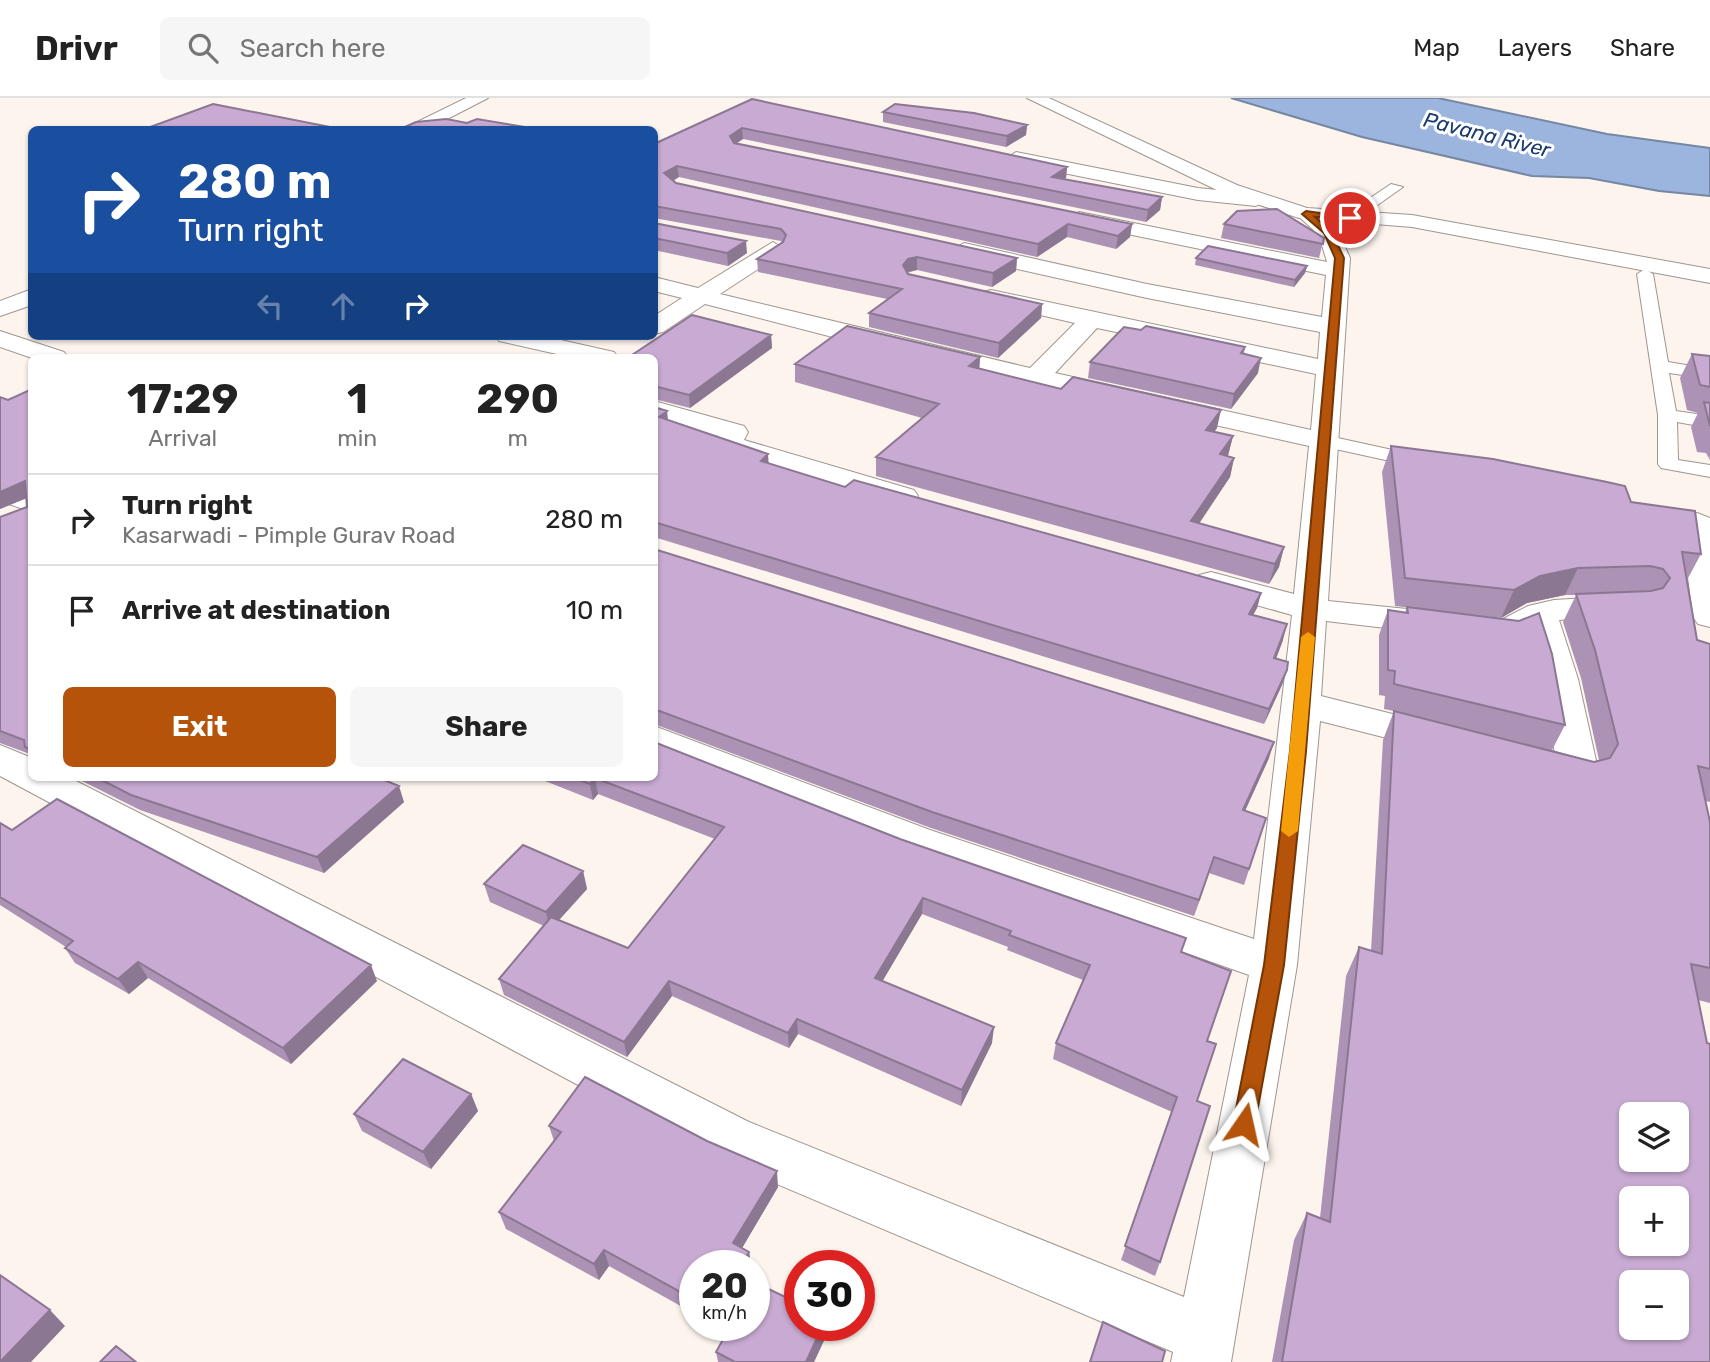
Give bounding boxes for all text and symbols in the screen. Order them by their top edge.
search box [160,17,650,80]
text: Drivr [35,29,118,68]
icon: search [184,29,222,67]
text: Search here [240,33,386,64]
text: Map [1413,34,1460,62]
text: Layers [1498,34,1572,62]
text: Share [1610,34,1675,62]
water label: Pavana River [1421,107,1554,163]
text: 280 m [178,152,332,210]
icon: right [63,154,154,245]
pin [1320,188,1380,248]
icon: arrive [1331,199,1369,237]
text: Turn right [178,211,323,249]
icon: left [251,287,289,325]
icon: ahead [324,287,362,325]
icon: right [397,287,435,325]
text: 17:29 [127,374,238,424]
text: 1 [347,374,368,424]
text: 290 [476,374,559,424]
text: Arrival [148,424,217,452]
text: min [337,424,377,452]
text: m [507,424,528,452]
text: Turn right [122,490,252,521]
icon: right [63,501,101,539]
text: 280 m [545,504,623,535]
text: Kasarwadi - Pimple Gurav Road [122,521,455,549]
icon: arrive [63,592,101,630]
text: Arrive at destination [122,595,390,626]
text: 10 m [566,595,623,626]
button: Exit [63,687,336,767]
button: Share [350,687,623,767]
position arrow [1207,1087,1281,1161]
map controls [1619,1102,1689,1340]
button: layers [1619,1102,1689,1172]
button: + [1619,1186,1689,1256]
speed limit sign: 30 [784,1250,875,1341]
text: 20 [701,1265,748,1307]
button: − [1619,1270,1689,1340]
text: km/h [702,1302,747,1324]

